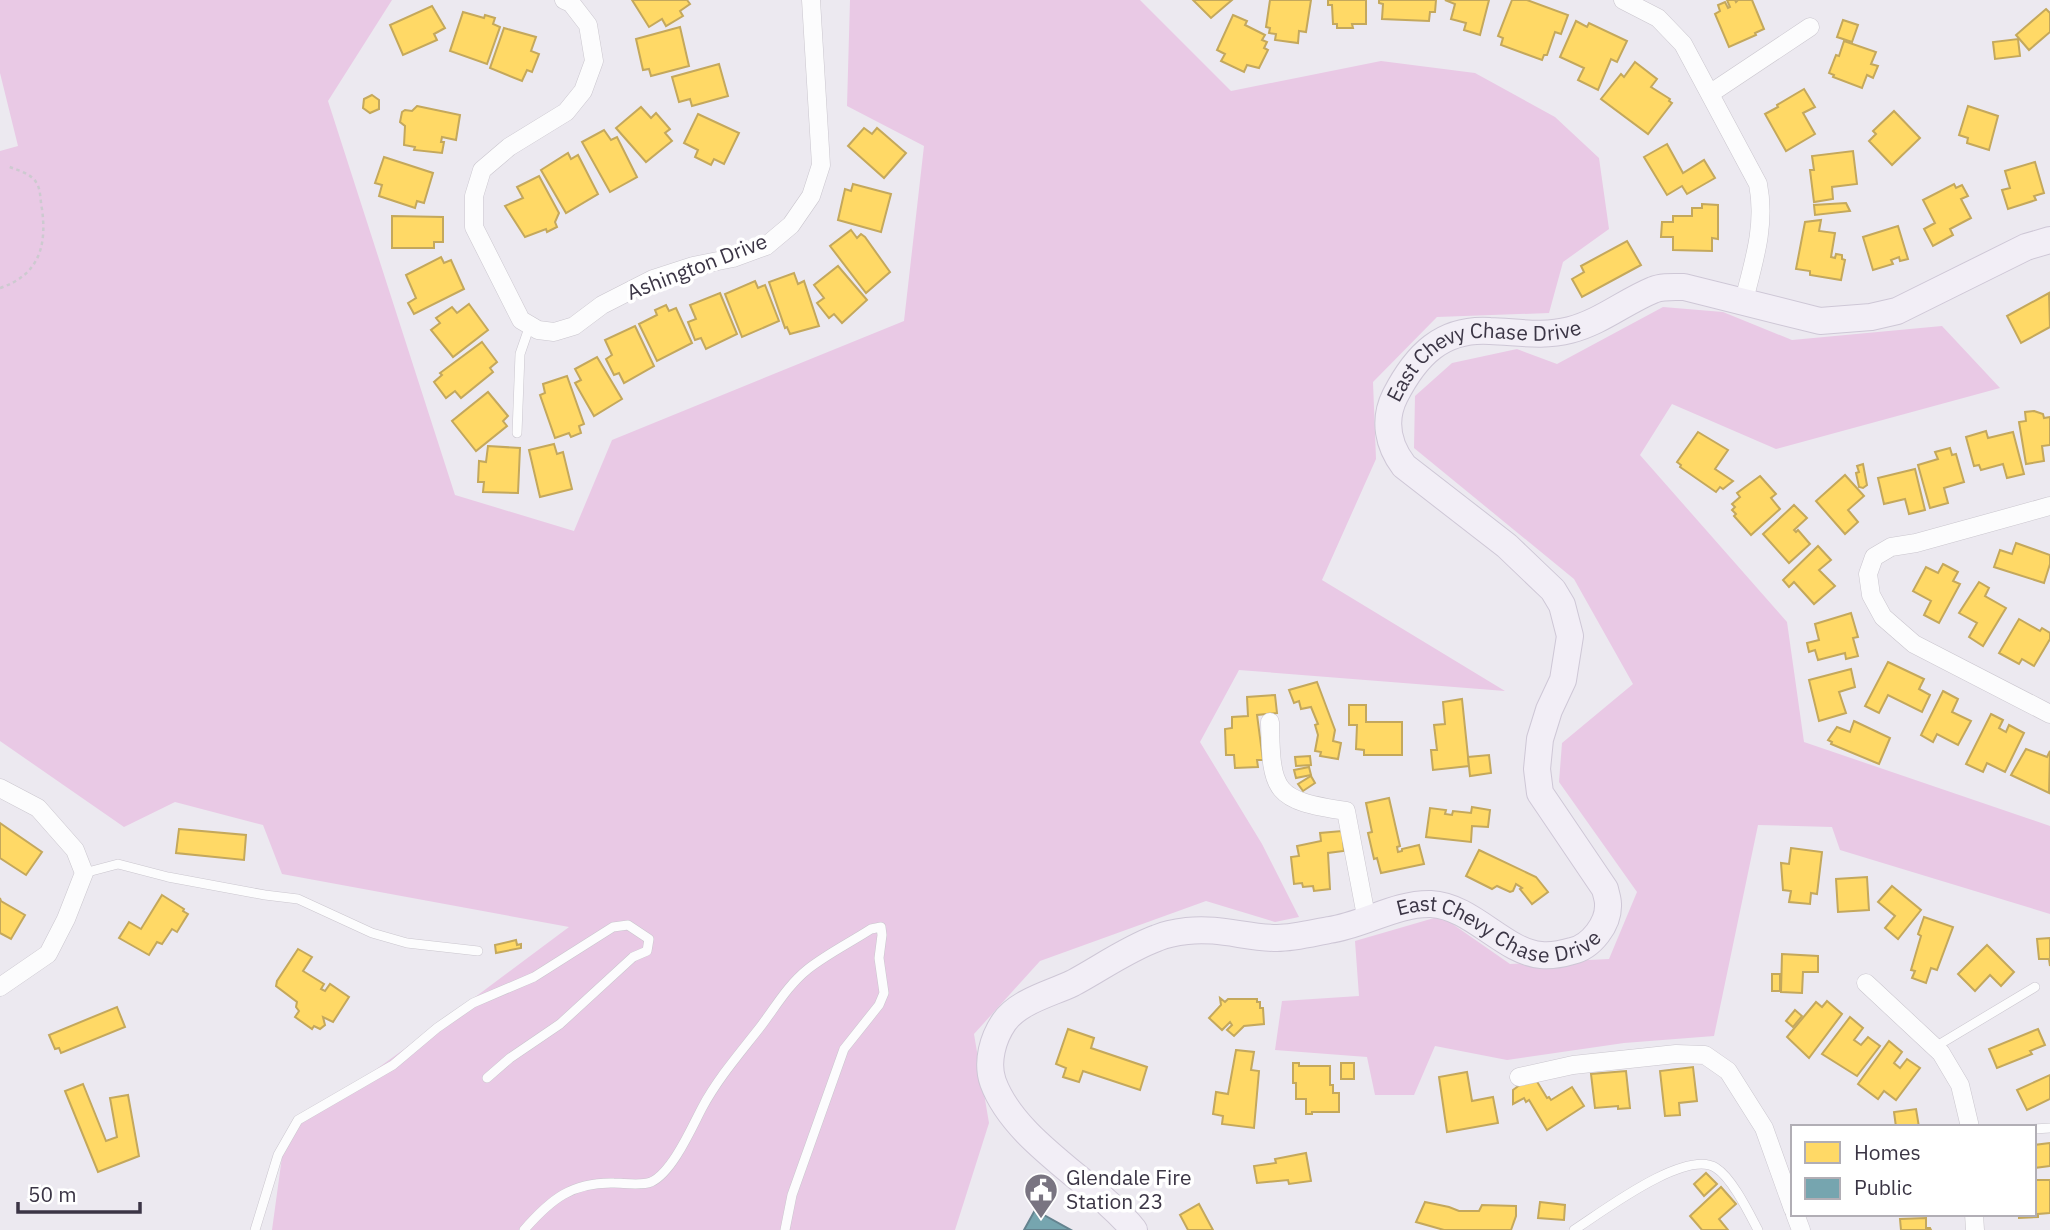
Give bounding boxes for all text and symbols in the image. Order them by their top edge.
street label: Ashington Drive [622,226,771,306]
street label: East Chevy Chase Drive [1379,312,1585,406]
street label: East Chevy Chase Drive [1393,889,1607,968]
legend [1791,1125,2036,1216]
text: Homes [1854,1138,1921,1166]
place label: Glendale Fire Station 23 [1066,1163,1191,1215]
scale bar [18,1170,140,1214]
public building icon: Glendale Fire Station 23 [1022,1171,1060,1220]
text: Public [1854,1173,1912,1201]
text: 50 m [28,1180,77,1208]

